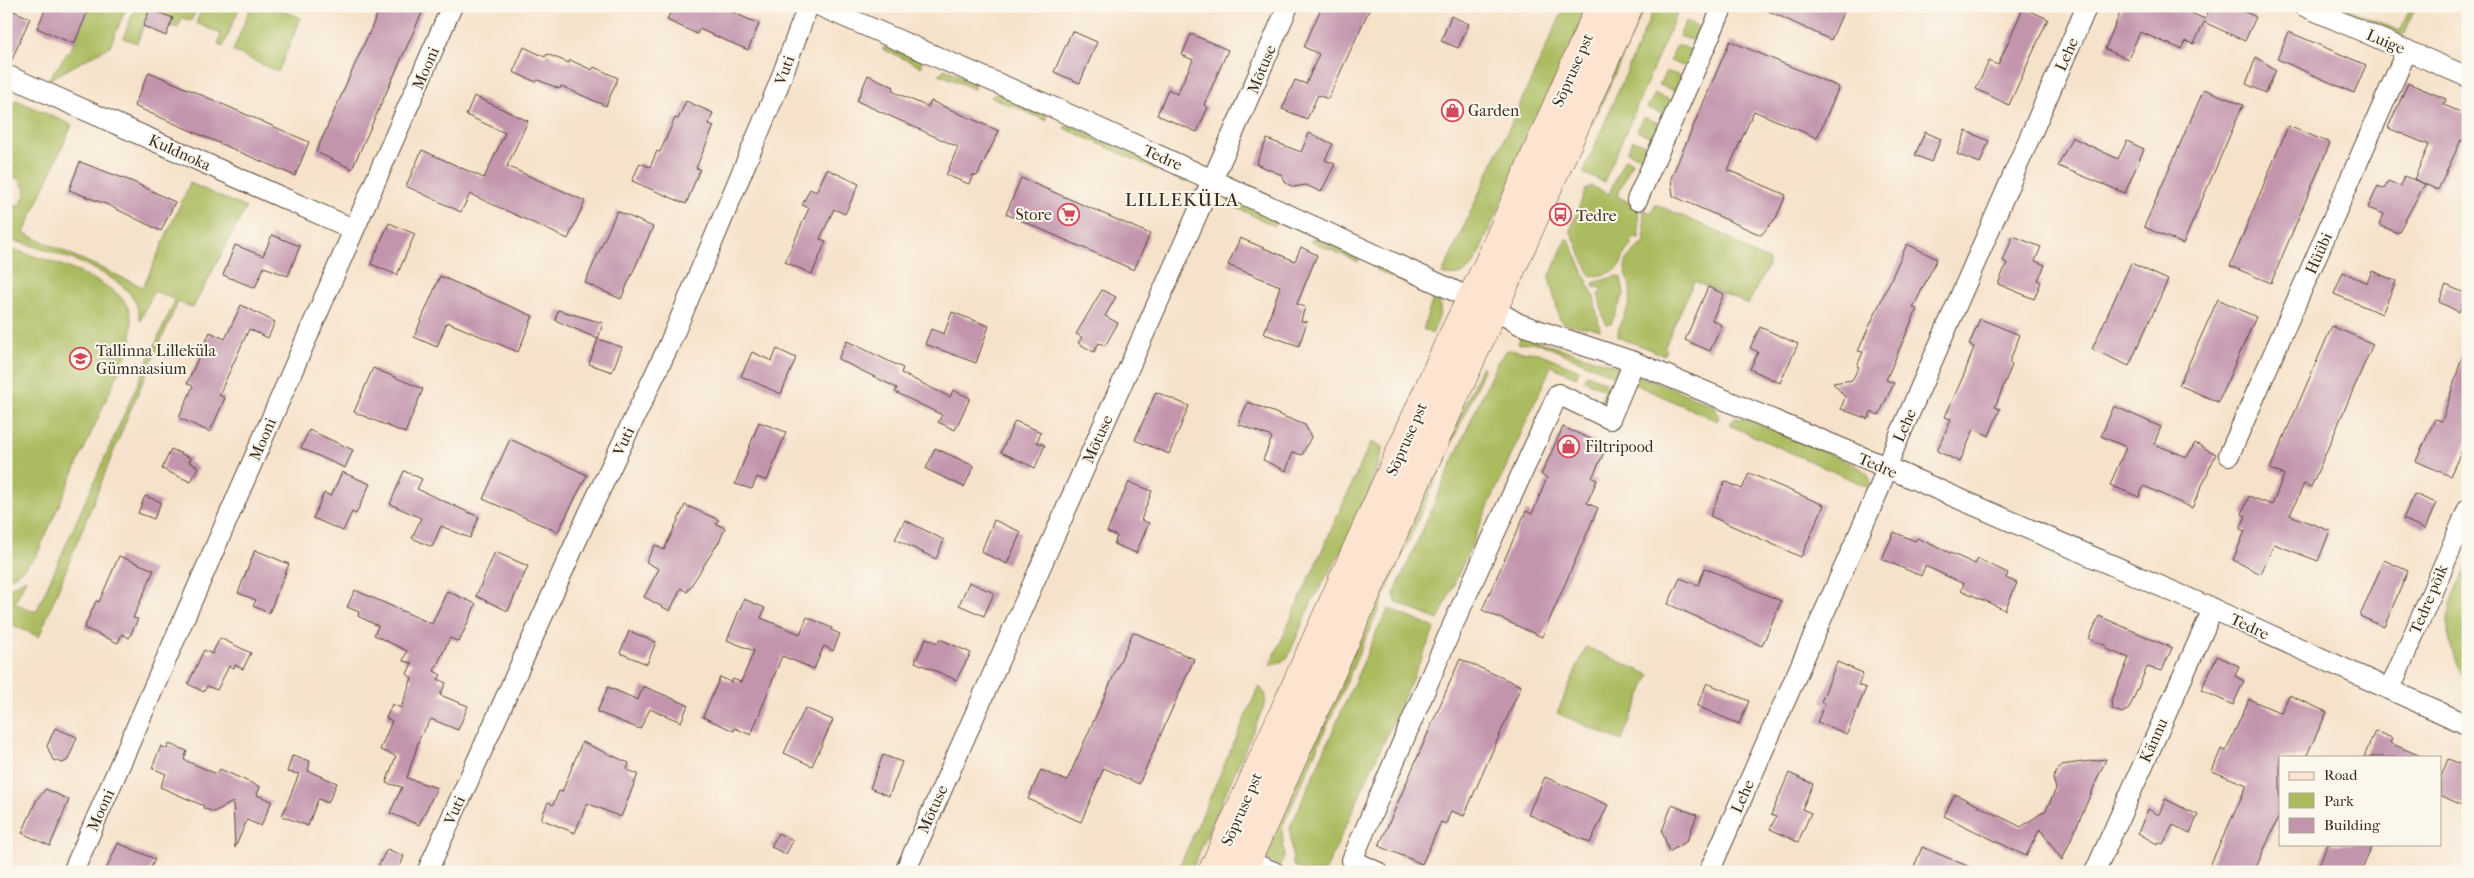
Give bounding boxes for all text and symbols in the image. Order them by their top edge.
street label: Luige [2364,25,2408,58]
street label: Sõpruse pst [1548,30,1597,110]
street label: Lehe [2051,35,2082,74]
street label: Mõtuse [1243,42,1280,96]
street label: Mooni [408,44,443,92]
street label: Vuti [770,53,799,88]
shop icon: Garden [1440,98,1464,122]
place label: Garden [1468,101,1520,120]
street label: Kuldnoka [146,130,214,175]
street label: Tedre [1140,141,1185,174]
district label: LILLEKÜLA [1125,189,1239,211]
supermarket icon: Store [1056,202,1080,226]
bus stop icon: Tedre [1548,203,1572,227]
place label: Store [1015,205,1052,224]
place label: Tedre [1576,206,1617,225]
street label: Hüübi [2301,229,2336,277]
place label: Tallinna Lilleküla Gümnaasium [96,341,216,378]
school or university icon: Tallinna Lilleküla Gümnaasium [68,347,92,371]
street label: Sõpruse pst [1382,399,1431,479]
street label: Lehe [1889,406,1920,445]
street label: Mõtuse [1078,412,1117,466]
street label: Mooni [245,415,280,463]
street label: Vuti [608,424,638,460]
shop icon: Filtripood [1557,434,1581,458]
place label: Filtripood [1585,437,1654,456]
street label: Tedre [1855,449,1900,482]
street label: Tedre põik [2405,561,2452,637]
street label: Tedre [2227,609,2272,644]
street label: Kännu [2135,715,2172,765]
legend [2279,756,2442,846]
text: Road [2324,766,2358,784]
street label: Sõpruse pst [1217,769,1266,849]
street label: Lehe [1727,777,1758,816]
street label: Mõtuse [913,782,952,836]
street label: Mooni [83,786,118,834]
text: Park [2324,792,2354,810]
street label: Vuti [439,793,469,828]
text: Building [2324,816,2381,834]

